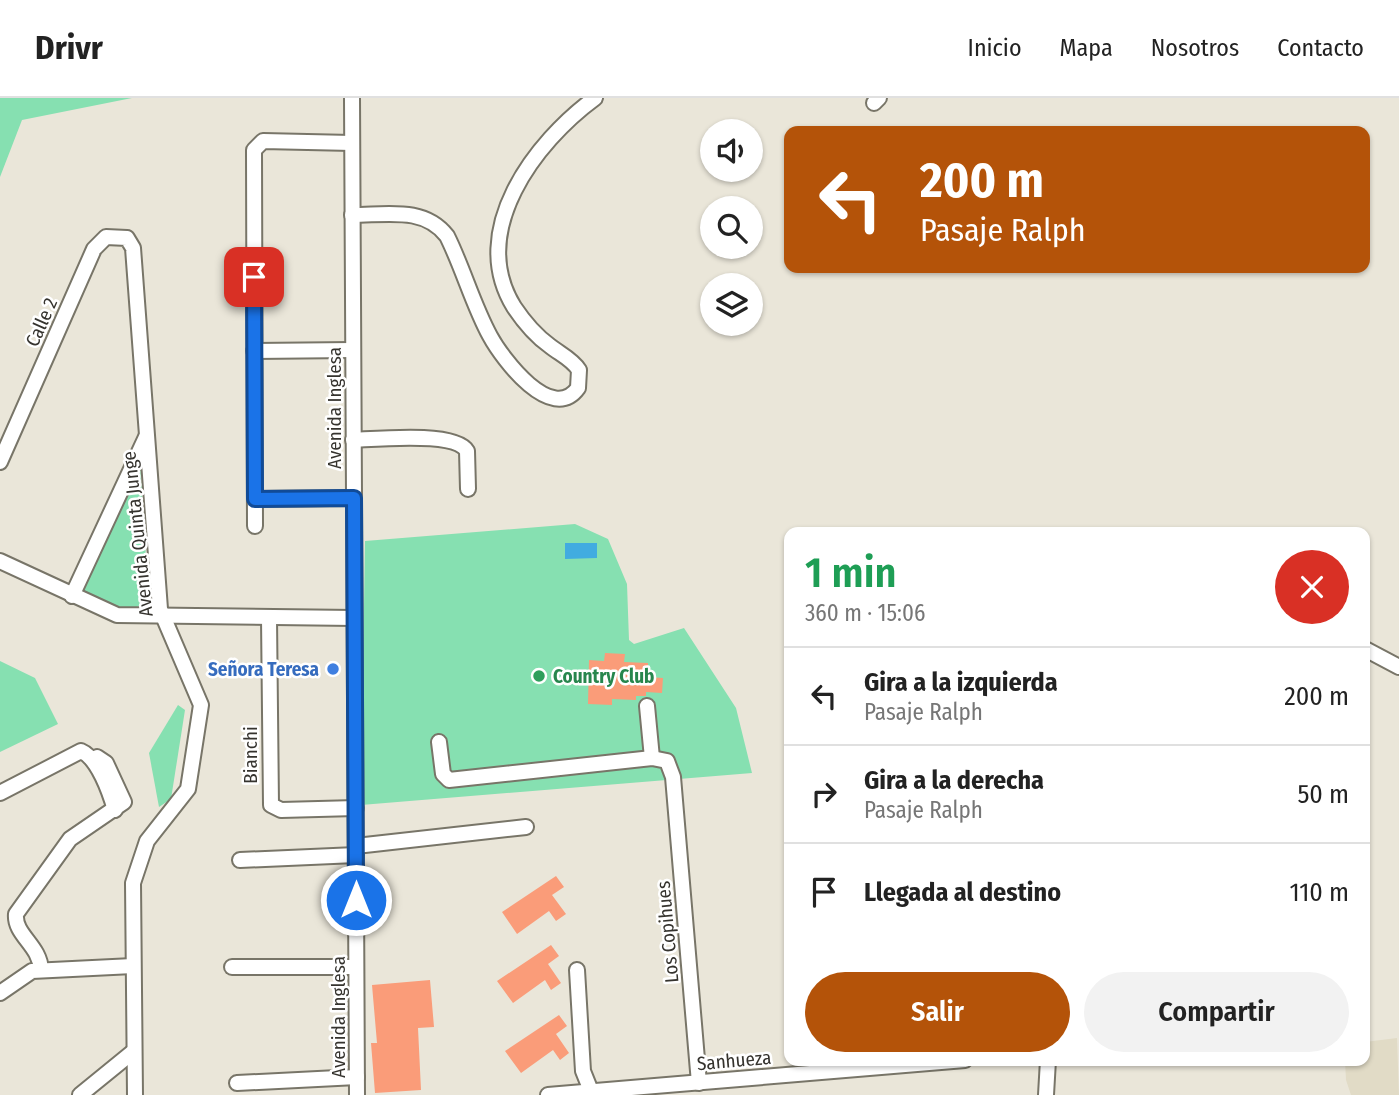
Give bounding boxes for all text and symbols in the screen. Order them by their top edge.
text: Drivr [35,28,103,68]
text: Inicio [968,34,1022,62]
text: Mapa [1060,34,1113,62]
text: Nosotros [1151,34,1239,62]
text: Contacto [1277,34,1364,62]
map controls [700,119,763,336]
button: sound [700,119,763,182]
text: 200 m [920,151,1044,210]
icon: left [805,154,896,245]
button: search [700,196,763,259]
text: Pasaje Ralph [920,211,1086,249]
pin [224,247,284,307]
icon: arrive [235,258,273,296]
button: layers [700,273,763,336]
street label: Calle 2 [21,294,62,350]
street label: Avenida Inglesa [323,347,346,469]
street label: Avenida Quinta Junge [117,450,158,618]
text: 1 min [805,548,896,598]
button: close [1275,550,1349,624]
text: 360 m · 15:06 [805,599,925,627]
place label: Señora Teresa [208,658,319,681]
marker: Señora Teresa [325,661,341,677]
place label: Country Club [553,665,654,688]
text: Gira a la izquierda [864,667,1058,698]
marker: Country Club [531,668,547,684]
icon: left [805,677,843,715]
text: 200 m [1284,681,1349,712]
text: Pasaje Ralph [864,698,983,726]
street label: Bianchi [239,726,262,784]
text: Gira a la derecha [864,765,1044,796]
icon: right [805,775,843,813]
text: 50 m [1297,779,1349,810]
text: Pasaje Ralph [864,796,983,824]
position arrow [319,863,393,937]
icon: arrive [805,873,843,911]
text: Llegada al destino [864,877,1061,908]
text: 110 m [1289,877,1349,908]
street label: Los Copihues [652,880,683,984]
street label: Avenida Inglesa [327,956,350,1078]
button: Salir [805,972,1070,1052]
button: Compartir [1084,972,1349,1052]
street label: Sanhueza [696,1046,772,1075]

